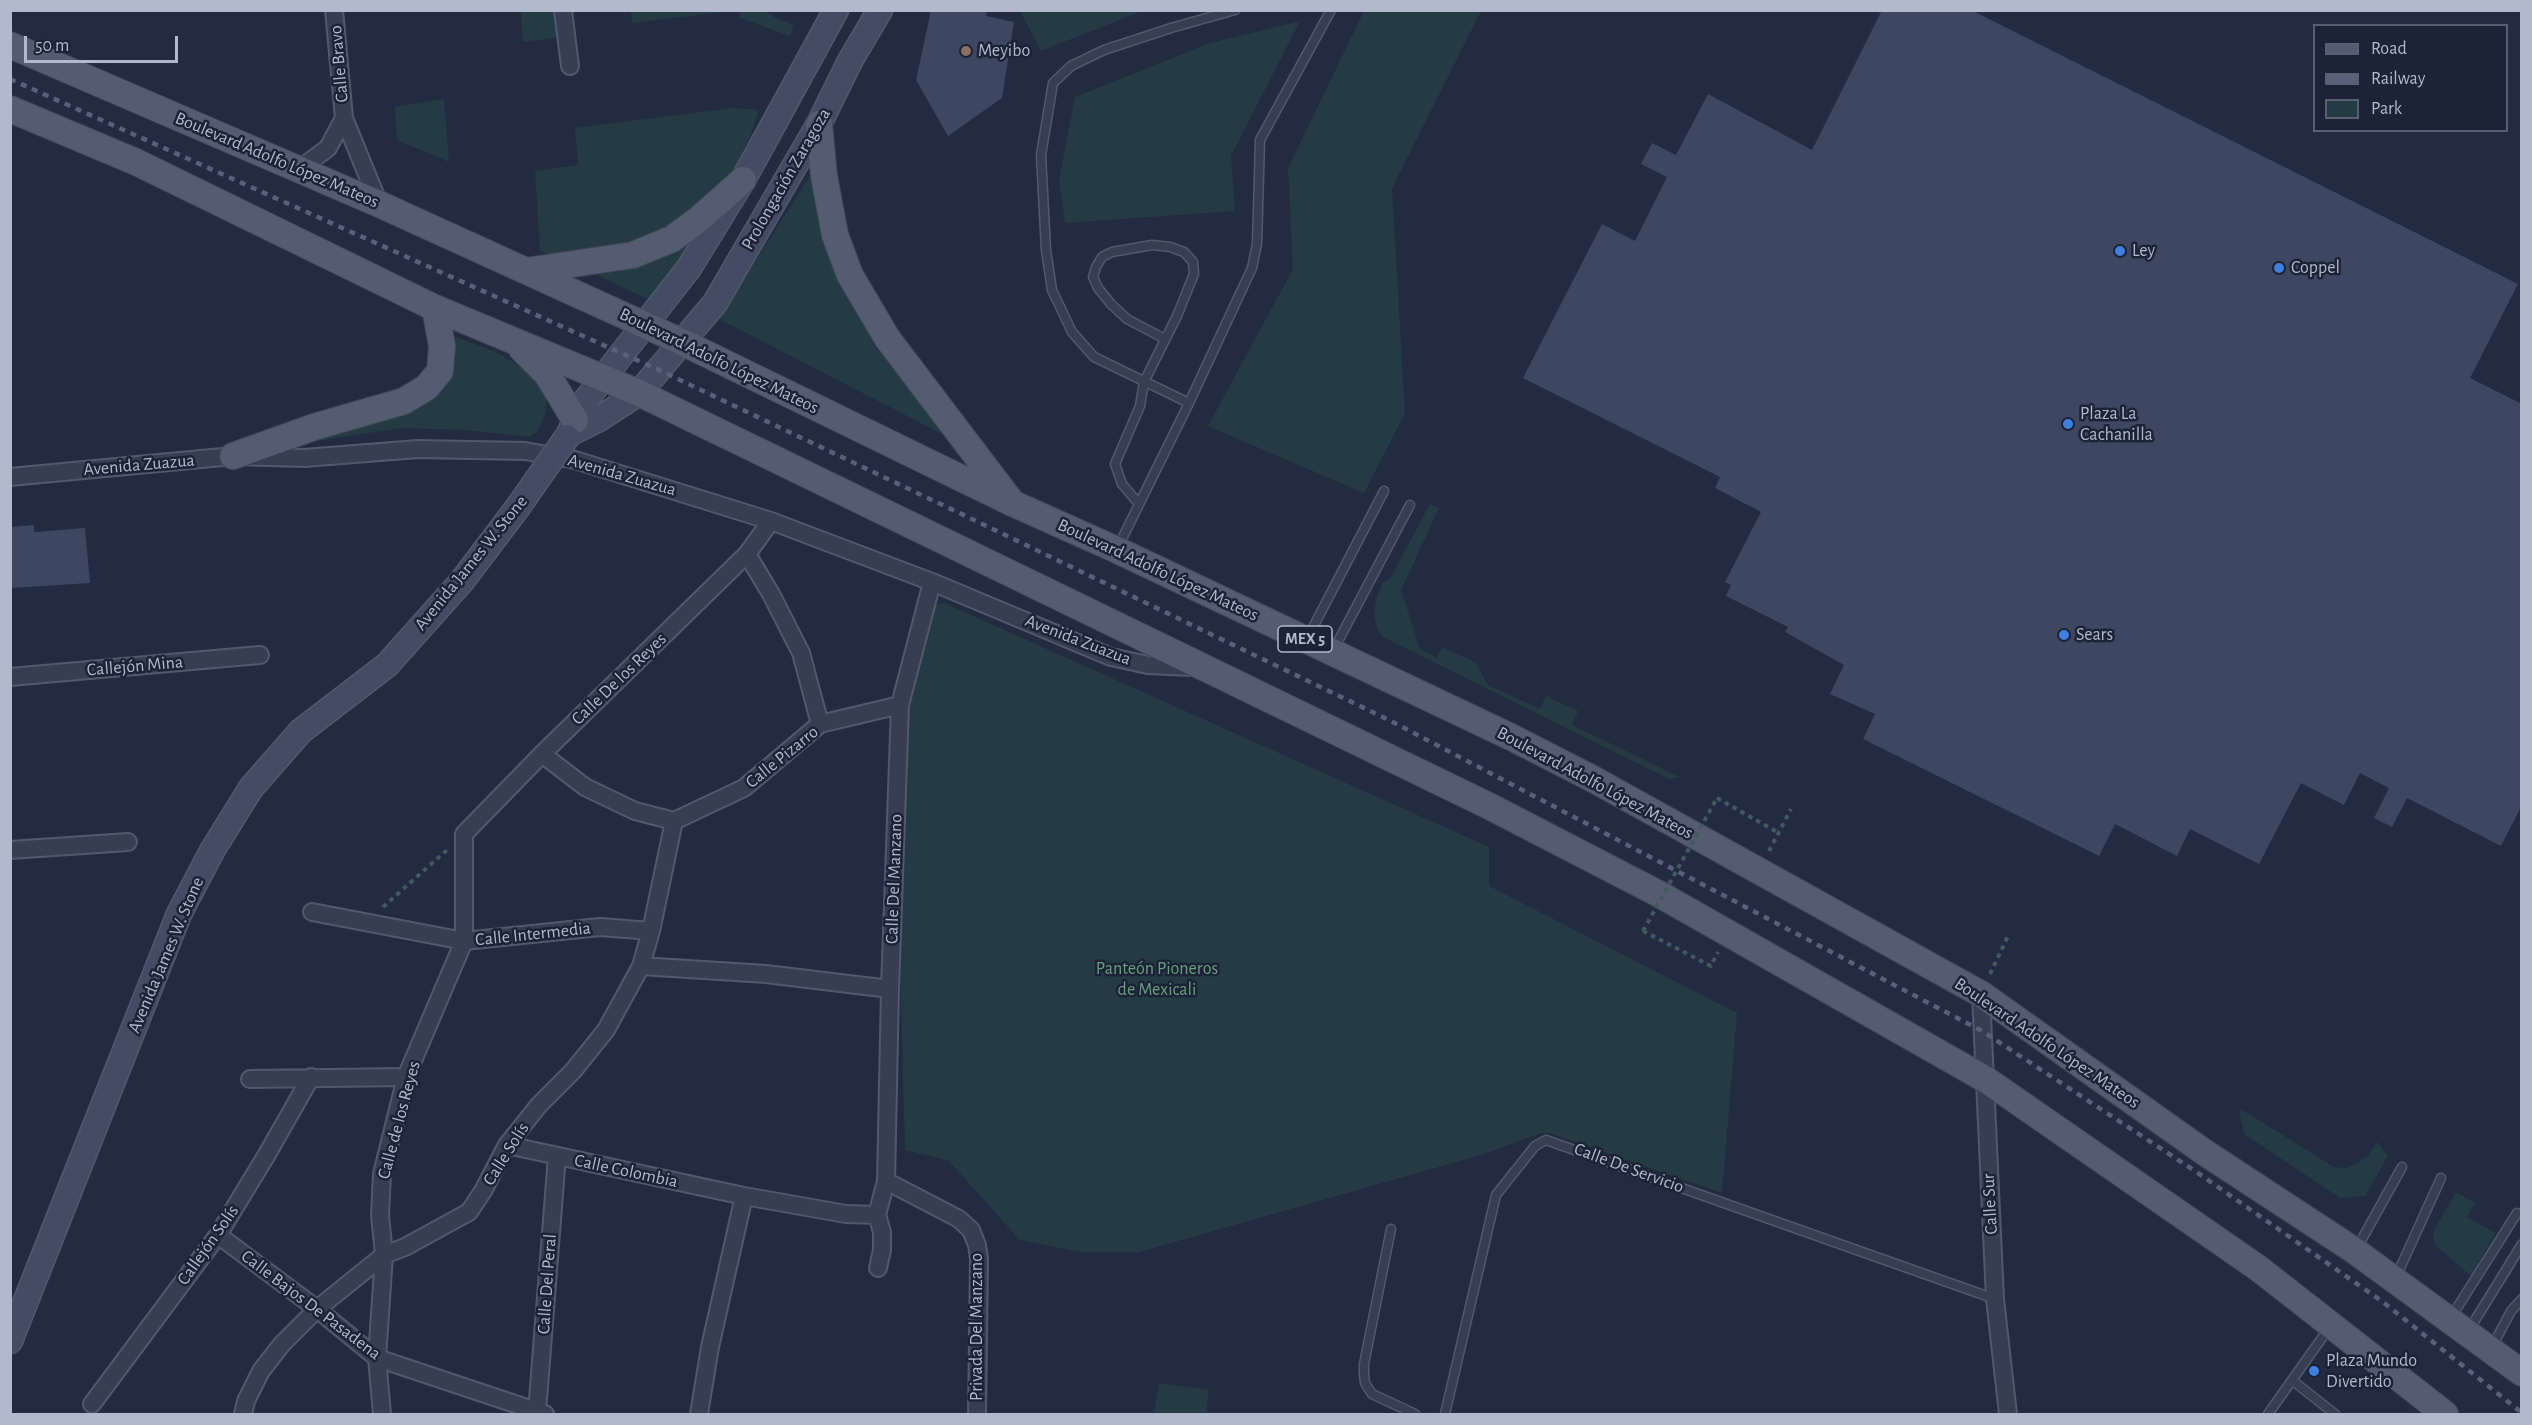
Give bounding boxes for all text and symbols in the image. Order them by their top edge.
scale bar [27,24,182,62]
legend [2313,24,2508,132]
street label: Calle Bravo [325,25,353,103]
text: 50 m [35,37,69,55]
place label: Meyibo [978,40,1030,62]
text: Road [2371,40,2407,58]
marker: Meyibo [959,44,973,58]
text: Railway [2371,70,2425,88]
text: Park [2371,100,2402,118]
street label: Prolongación Zaragoza [737,104,835,254]
street label: Boulevard Adolfo López Mateos [172,107,382,213]
place label: Ley [2132,240,2155,262]
marker: Ley [2113,244,2127,258]
place label: Coppel [2291,257,2340,279]
marker: Coppel [2272,261,2286,275]
street label: Boulevard Adolfo López Mateos [616,303,822,419]
place label: Plaza La Cachanilla [2080,403,2153,446]
marker: Plaza La Cachanilla [2061,417,2075,431]
street label: Avenida Zuazua [82,449,196,481]
street label: Avenida Zuazua [565,449,679,501]
street label: Avenida James W. Stone [410,491,532,635]
street label: Boulevard Adolfo López Mateos [1054,514,1262,626]
street label: Avenida Zuazua [1022,610,1134,670]
place label: Sears [2076,624,2113,646]
road number: MEX 5 [1278,626,1332,652]
street label: Calle De los Reyes [567,628,671,730]
marker: Sears [2057,628,2071,642]
street label: Callejón Mina [86,651,184,681]
street label: Calle Pizarro [741,721,823,793]
street label: Boulevard Adolfo López Mateos [1493,722,1697,844]
street label: Calle Del Manzano [881,814,907,944]
street label: Avenida James W. Stone [123,874,209,1036]
street label: Calle Intermedia [474,917,592,951]
park label: Panteón Pioneros de Mexicali [1096,958,1218,1000]
street label: Boulevard Adolfo López Mateos [1950,973,2144,1113]
street label: Calle de los Reyes [373,1059,425,1181]
street label: Calle Solís [478,1118,534,1190]
street label: Calle De Servicio [1571,1138,1687,1198]
street label: Calle Colombia [572,1150,680,1192]
street label: Calle Sur [1978,1173,2002,1235]
street label: Callejón Solís [172,1201,244,1289]
street label: Calle Del Peral [533,1233,561,1335]
street label: Calle Bajos De Pasadena [237,1245,385,1365]
street label: Privada Del Manzano [966,1253,988,1401]
place label: Plaza Mundo Divertido [2326,1350,2417,1392]
marker: Plaza Mundo Divertido [2307,1364,2321,1378]

